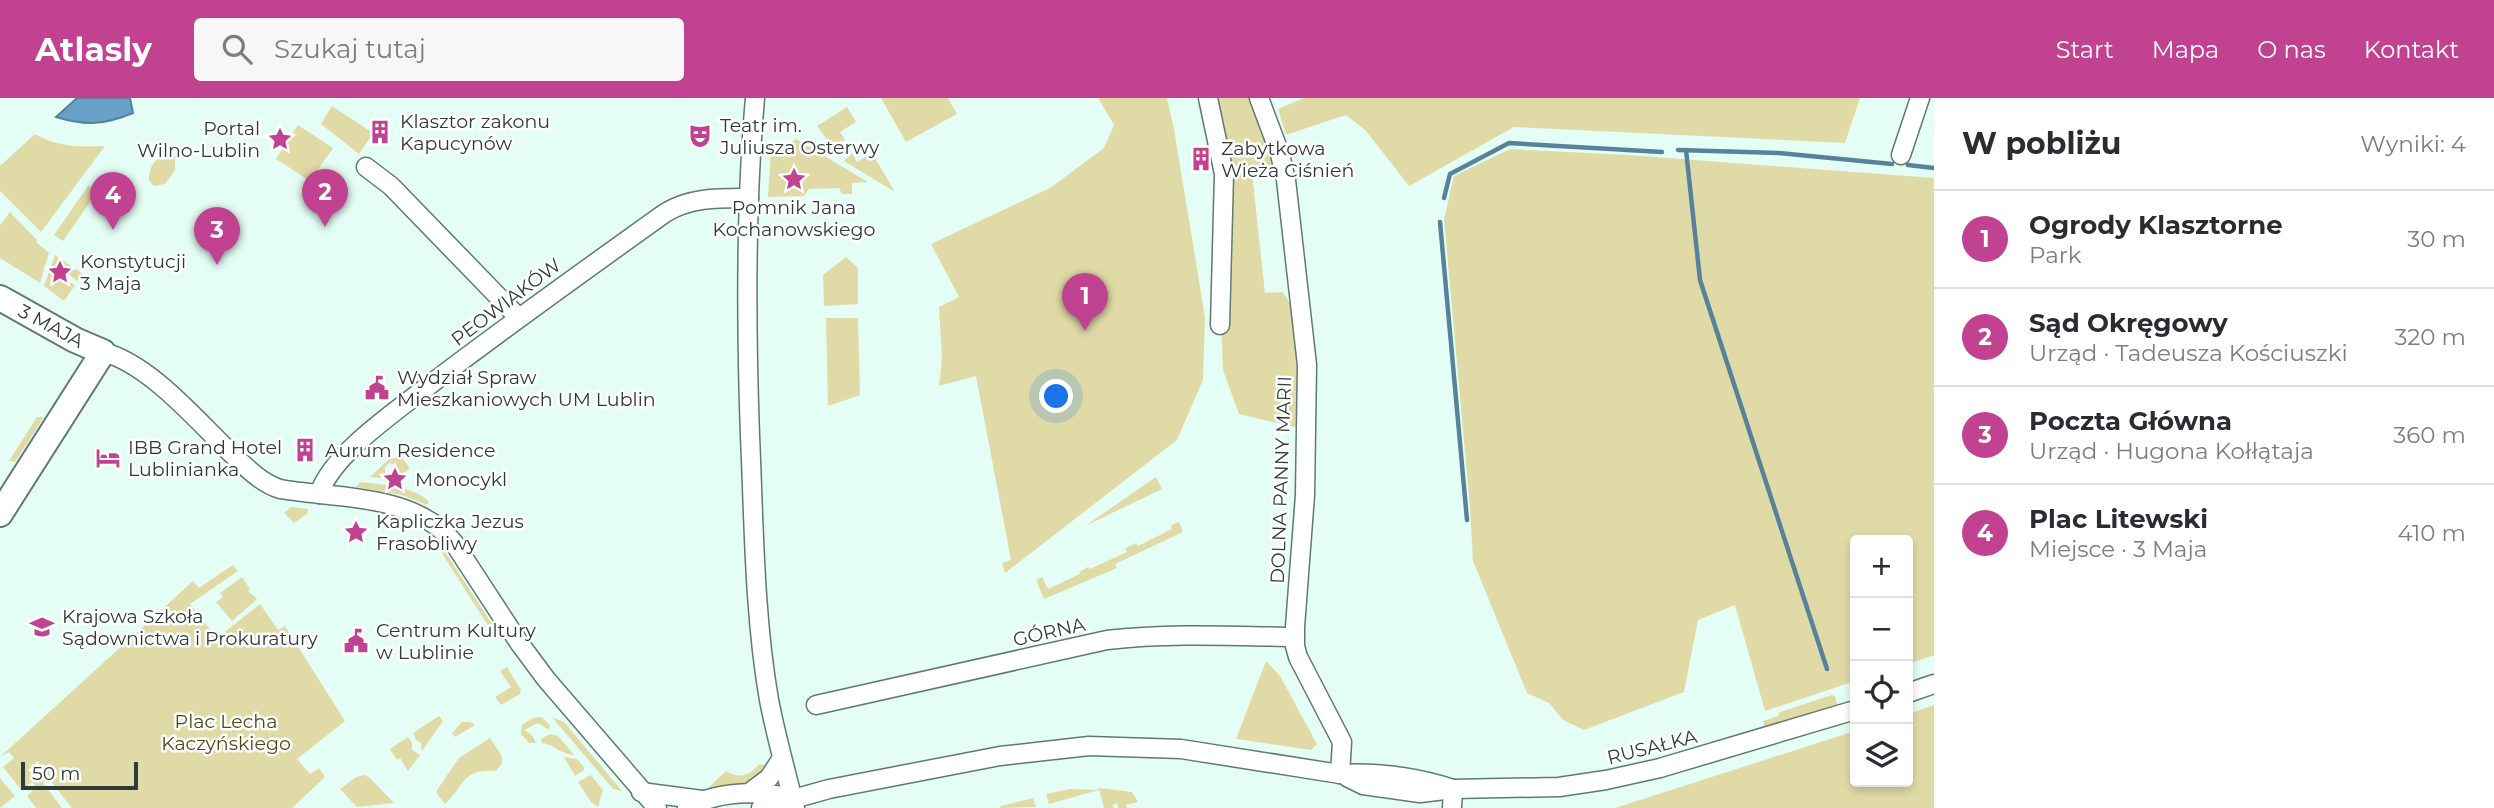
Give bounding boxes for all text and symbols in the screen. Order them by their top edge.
search box [194,18,684,81]
text: Atlasly [35,29,152,69]
icon: search [218,30,256,68]
text: Szukaj tutaj [274,33,426,65]
text: Start [2056,35,2114,64]
text: Mapa [2152,35,2219,64]
text: O nas [2257,35,2326,64]
text: Kontakt [2364,35,2459,64]
place label: Klasztor zakonu Kapucynów [400,110,550,155]
place label: Teatr im. Juliusza Osterwy [719,114,880,159]
place label: Portal Wilno-Lublin [137,117,260,162]
building icon: Klasztor zakonu Kapucynów [366,118,394,146]
theatre icon: Teatr im. Juliusza Osterwy [686,122,714,150]
place icon: Portal Wilno-Lublin [266,125,294,153]
text: W pobliżu [1962,125,2121,162]
text: Wyniki: 4 [2360,130,2466,158]
place label: Zabytkowa Wieża Ciśnień [1221,137,1354,182]
building icon: Zabytkowa Wieża Ciśnień [1187,145,1215,173]
place icon: Pomnik Jana Kochanowskiego [780,165,808,193]
pin: 2 [302,169,348,227]
pin: 4 [90,172,136,230]
place label: Pomnik Jana Kochanowskiego [713,196,875,241]
pin: 3 [194,207,240,265]
text: Ogrody Klasztorne [2029,209,2283,241]
text: 1 [1980,225,1990,253]
text: 30 m [2407,225,2466,253]
text: Park [2029,241,2082,269]
place label: Konstytucji 3 Maja [80,250,186,295]
street label: PEOWIAKÓW [447,253,565,351]
place icon: Konstytucji 3 Maja [46,258,74,286]
pin: 1 [1062,273,1108,331]
street label: 3 MAJA [14,299,88,353]
text: Sąd Okręgowy [2029,307,2228,339]
text: 2 [1978,323,1992,351]
text: 320 m [2394,323,2466,351]
text: Urząd · Tadeusza Kościuszki [2029,339,2348,367]
place label: Wydział Spraw Mieszkaniowych UM Lublin [397,366,656,411]
public building icon: Wydział Spraw Mieszkaniowych UM Lublin [363,374,391,402]
street label: DOLNA PANNY MARII [1266,376,1296,584]
your location [1039,379,1073,413]
text: Poczta Główna [2029,405,2232,437]
text: 3 [1978,421,1992,449]
text: 360 m [2393,421,2466,449]
place label: IBB Grand Hotel Lublinianka [128,436,282,481]
building icon: Aurum Residence [291,436,319,464]
text: Urząd · Hugona Kołłątaja [2029,437,2314,465]
place label: Aurum Residence [325,439,496,462]
hotel icon: IBB Grand Hotel Lublinianka [94,444,122,472]
place icon: Monocykl [381,465,409,493]
place label: Monocykl [415,468,507,491]
text: Plac Litewski [2029,503,2208,535]
place label: Kapliczka Jezus Frasobliwy [376,510,524,555]
place icon: Kapliczka Jezus Frasobliwy [342,518,370,546]
text: 4 [1977,519,1993,547]
text: 410 m [2397,519,2466,547]
map controls [1850,535,1913,787]
button: + [1850,535,1913,598]
text: Miejsce · 3 Maja [2029,535,2207,563]
button: − [1850,598,1913,661]
place label: Krajowa Szkoła Sądownictwa i Prokuratury [62,605,318,650]
street label: GÓRNA [1011,612,1088,651]
school or university icon: Krajowa Szkoła Sądownictwa i Prokuratury [28,613,56,641]
place label: Centrum Kultury w Lublinie [376,619,536,664]
public building icon: Centrum Kultury w Lublinie [342,627,370,655]
button: locate [1850,661,1913,724]
park label: Plac Lecha Kaczyńskiego [161,710,291,755]
button: layers [1850,724,1913,787]
street label: RUSAŁKA [1605,725,1700,769]
scale bar [21,759,138,791]
text: 50 m [32,762,80,785]

